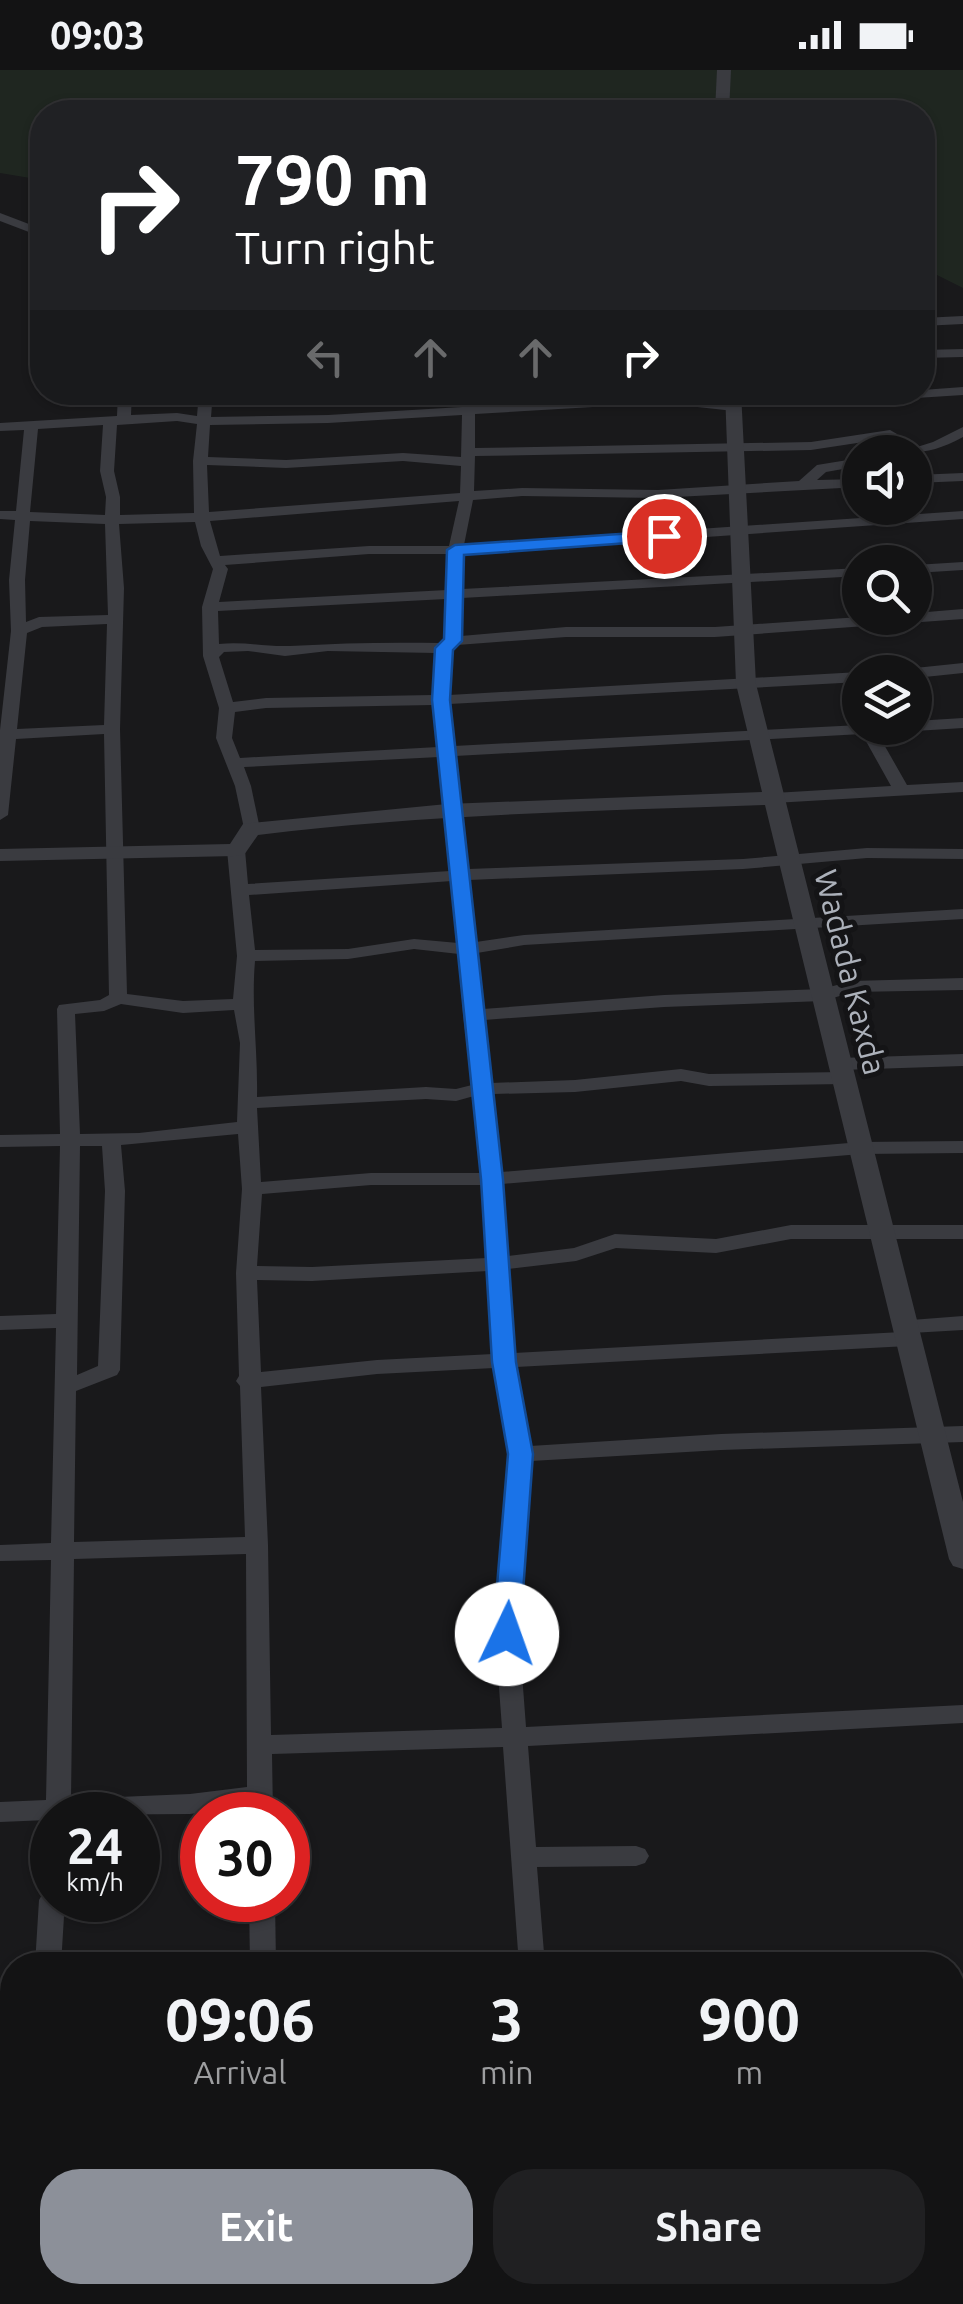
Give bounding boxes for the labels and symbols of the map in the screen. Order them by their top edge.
pin [622,494,707,579]
street label: Wadada Kaxda [808,866,894,1078]
position arrow [455,1582,559,1686]
speed limit sign: 30 [180,1792,310,1922]

